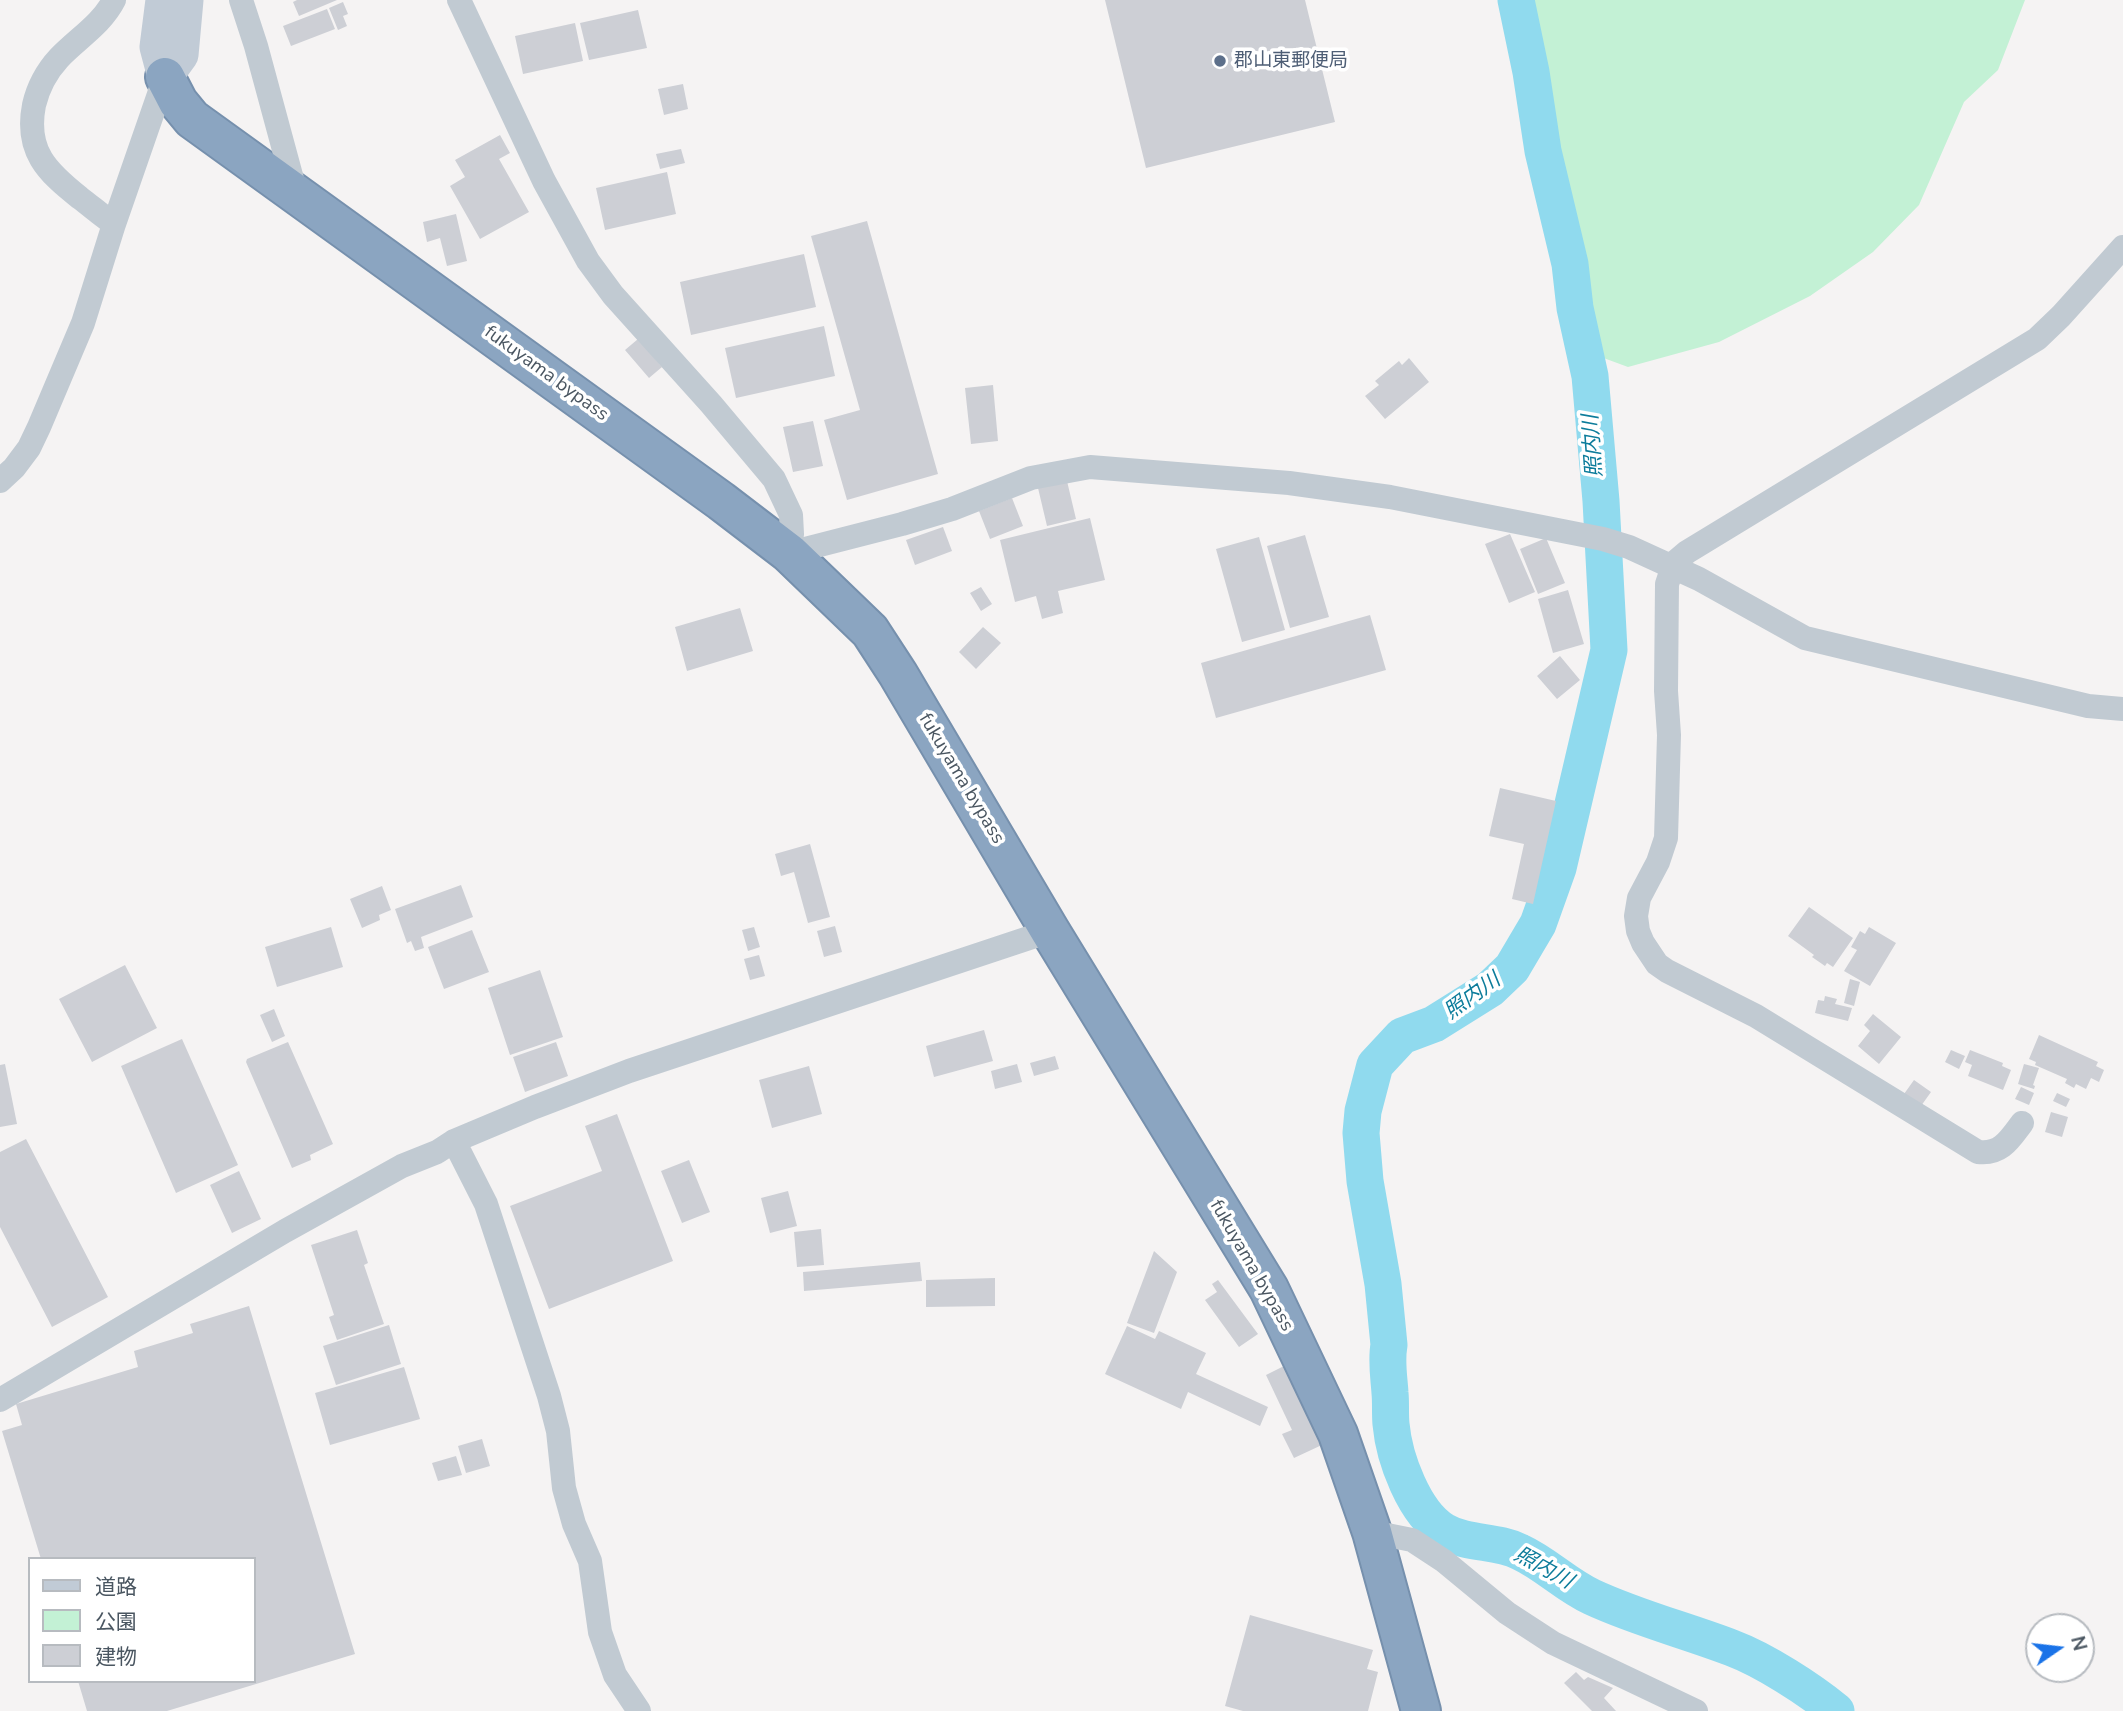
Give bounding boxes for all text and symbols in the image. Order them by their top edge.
place label: 郡山東郵便局 [1234,50,1348,72]
marker: 郡山東郵便局 [1212,53,1228,69]
street label: fukuyama bypass [479,321,613,427]
water label: 照内川 [1579,414,1609,478]
street label: fukuyama bypass [913,710,1009,848]
water label: 照内川 [1440,968,1506,1026]
street label: fukuyama bypass [1204,1196,1298,1336]
water label: 照内川 [1509,1543,1577,1595]
legend [28,1557,256,1683]
text: 道路 [95,1573,137,1601]
text: 公園 [95,1608,137,1636]
north arrow [2025,1613,2095,1683]
text: N [2064,1633,2093,1653]
text: 建物 [95,1643,137,1671]

